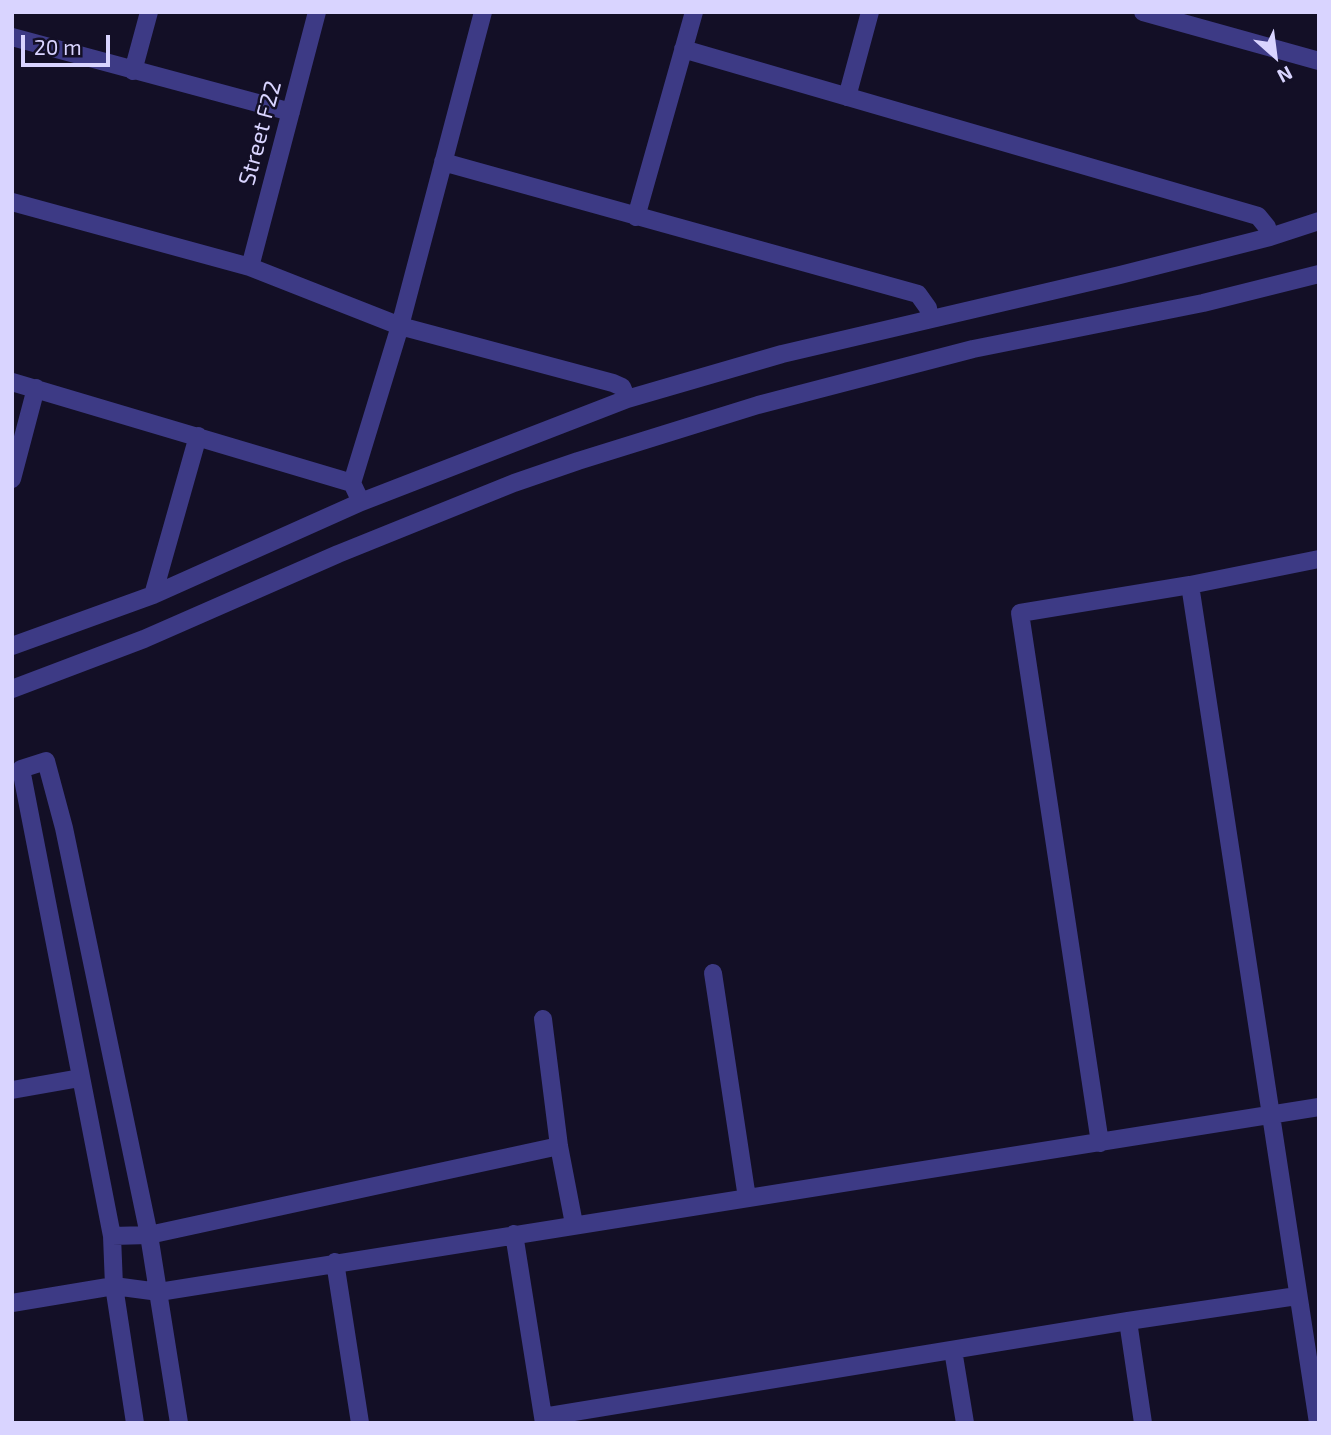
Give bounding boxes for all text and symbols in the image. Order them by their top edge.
scale bar [24,21,114,65]
north arrow [1240,21,1310,91]
text: 20 m [34,34,82,59]
text: N [1274,62,1297,88]
street label: Street F22 [233,78,287,188]

